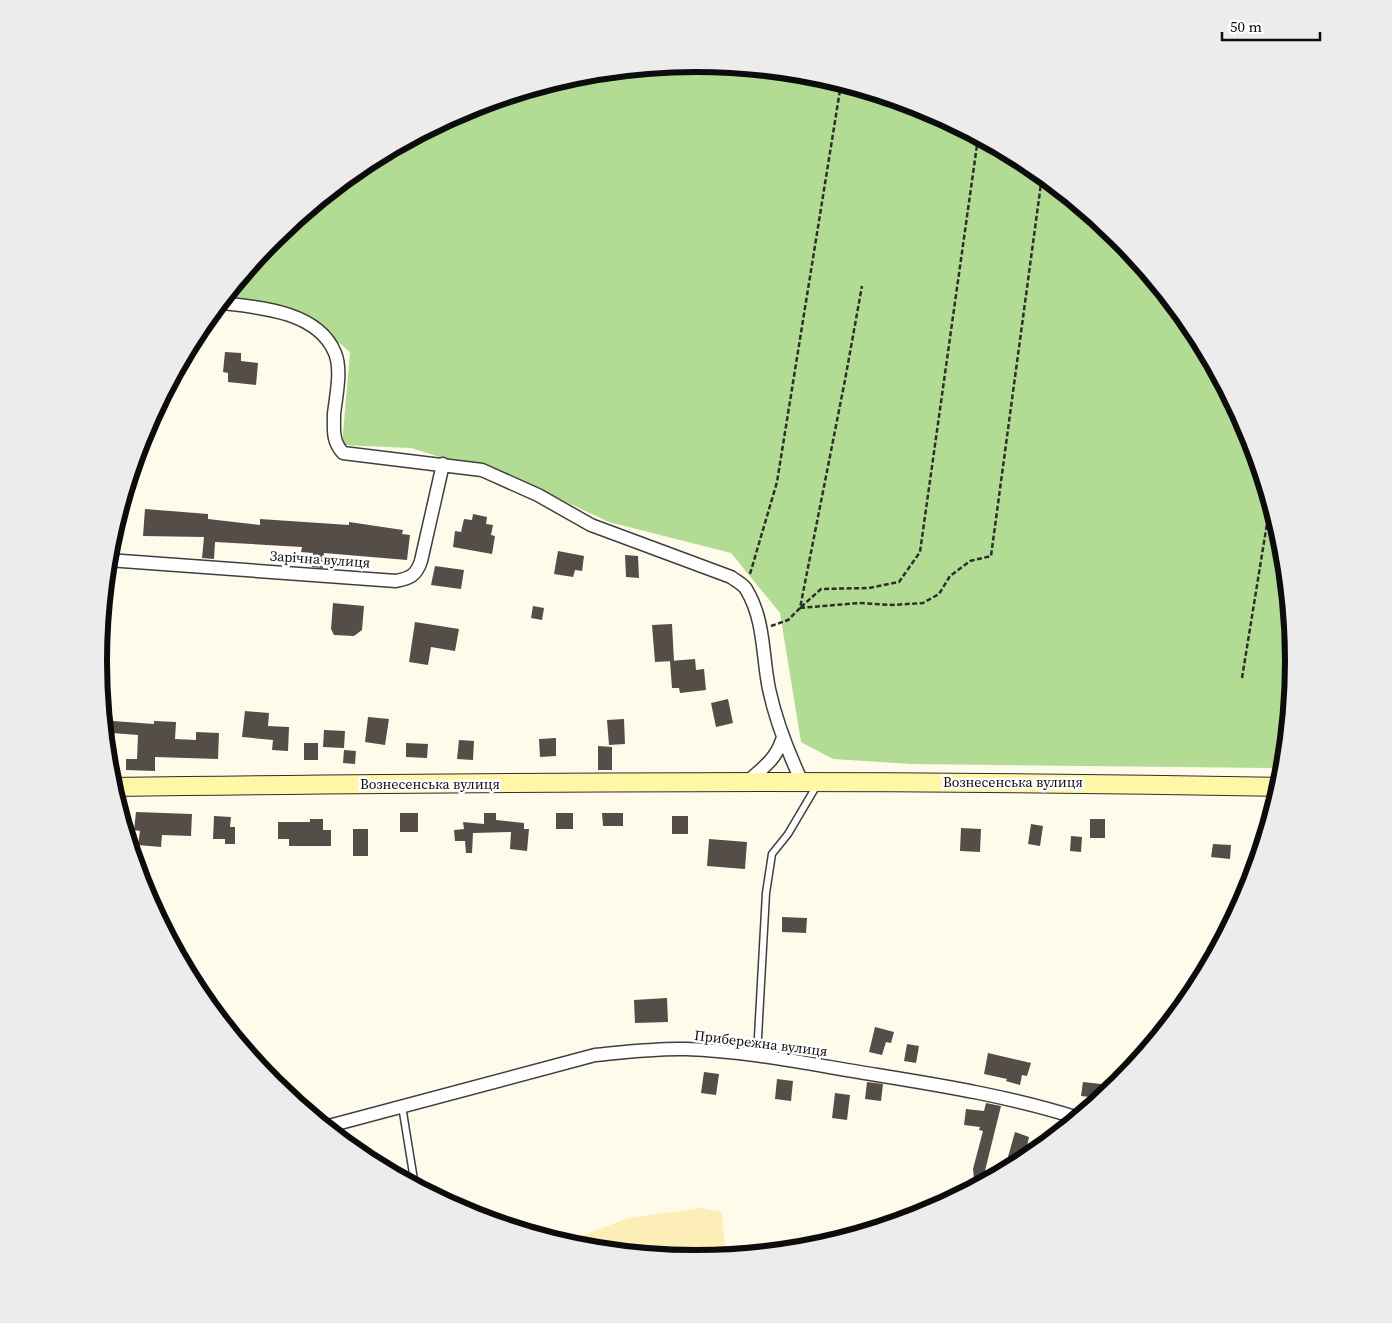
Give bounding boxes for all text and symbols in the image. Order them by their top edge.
scale bar [1222,10,1320,42]
text: 50 m [1230,16,1262,37]
street label: Зарічна вулиця [269,546,371,572]
street label: Вознесенська вулиця [943,772,1083,792]
street label: Вознесенська вулиця [360,774,500,794]
street label: Прибережна вулиця [693,1025,829,1061]

